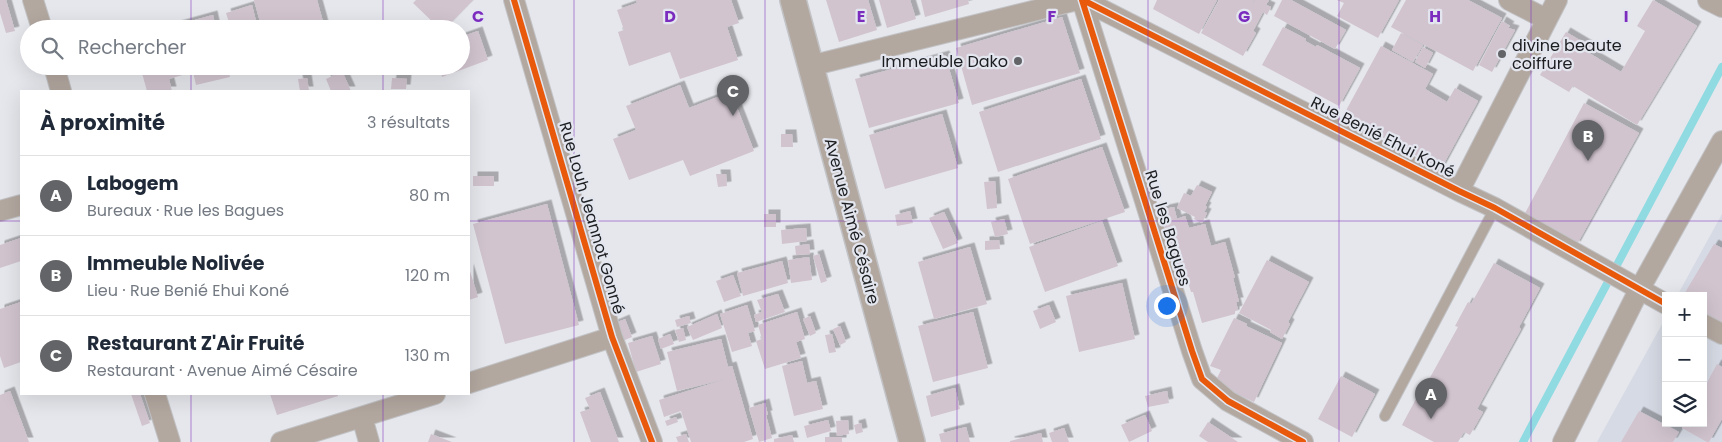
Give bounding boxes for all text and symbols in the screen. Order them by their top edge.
text: C [472,5,484,28]
text: D [664,5,676,28]
text: E [857,5,865,28]
text: F [1048,5,1057,28]
text: G [1238,5,1250,28]
text: H [1429,5,1441,28]
text: I [1624,5,1628,28]
search box [20,20,470,75]
icon: search [38,34,66,62]
text: Rechercher [78,34,186,61]
place label: divine beaute coiffure [1512,34,1622,75]
marker: divine beaute coiffure [1496,48,1508,60]
place label: Immeuble Dako [881,50,1008,73]
marker: Immeuble Dako [1012,55,1024,67]
pin: C [717,75,749,116]
street label: Rue Benié Ehui Koné [1307,91,1459,183]
text: À proximité [40,108,165,137]
text: 3 résultats [367,111,450,134]
street label: Rue Louh Jeannot Gonné [553,119,631,317]
pin: B [1572,120,1604,161]
street label: Avenue Aimé Césaire [819,135,885,307]
street label: Rue les Bagues [1139,167,1197,289]
text: Labogem [87,170,179,197]
text: A [50,184,62,207]
text: 80 m [409,184,450,207]
text: Bureaux · Rue les Bagues [87,199,284,222]
text: Immeuble Nolivée [87,250,265,277]
text: B [51,264,61,287]
text: 120 m [405,264,450,287]
text: Lieu · Rue Benié Ehui Koné [87,279,289,302]
map controls [1662,292,1707,427]
button: + [1662,292,1707,337]
your location [1154,293,1180,319]
text: Restaurant Z'Air Fruité [87,330,304,357]
button: − [1662,337,1707,382]
text: C [50,344,62,367]
text: 130 m [405,344,450,367]
text: Restaurant · Avenue Aimé Césaire [87,359,358,382]
pin: A [1415,378,1447,419]
button: layers [1662,382,1707,427]

